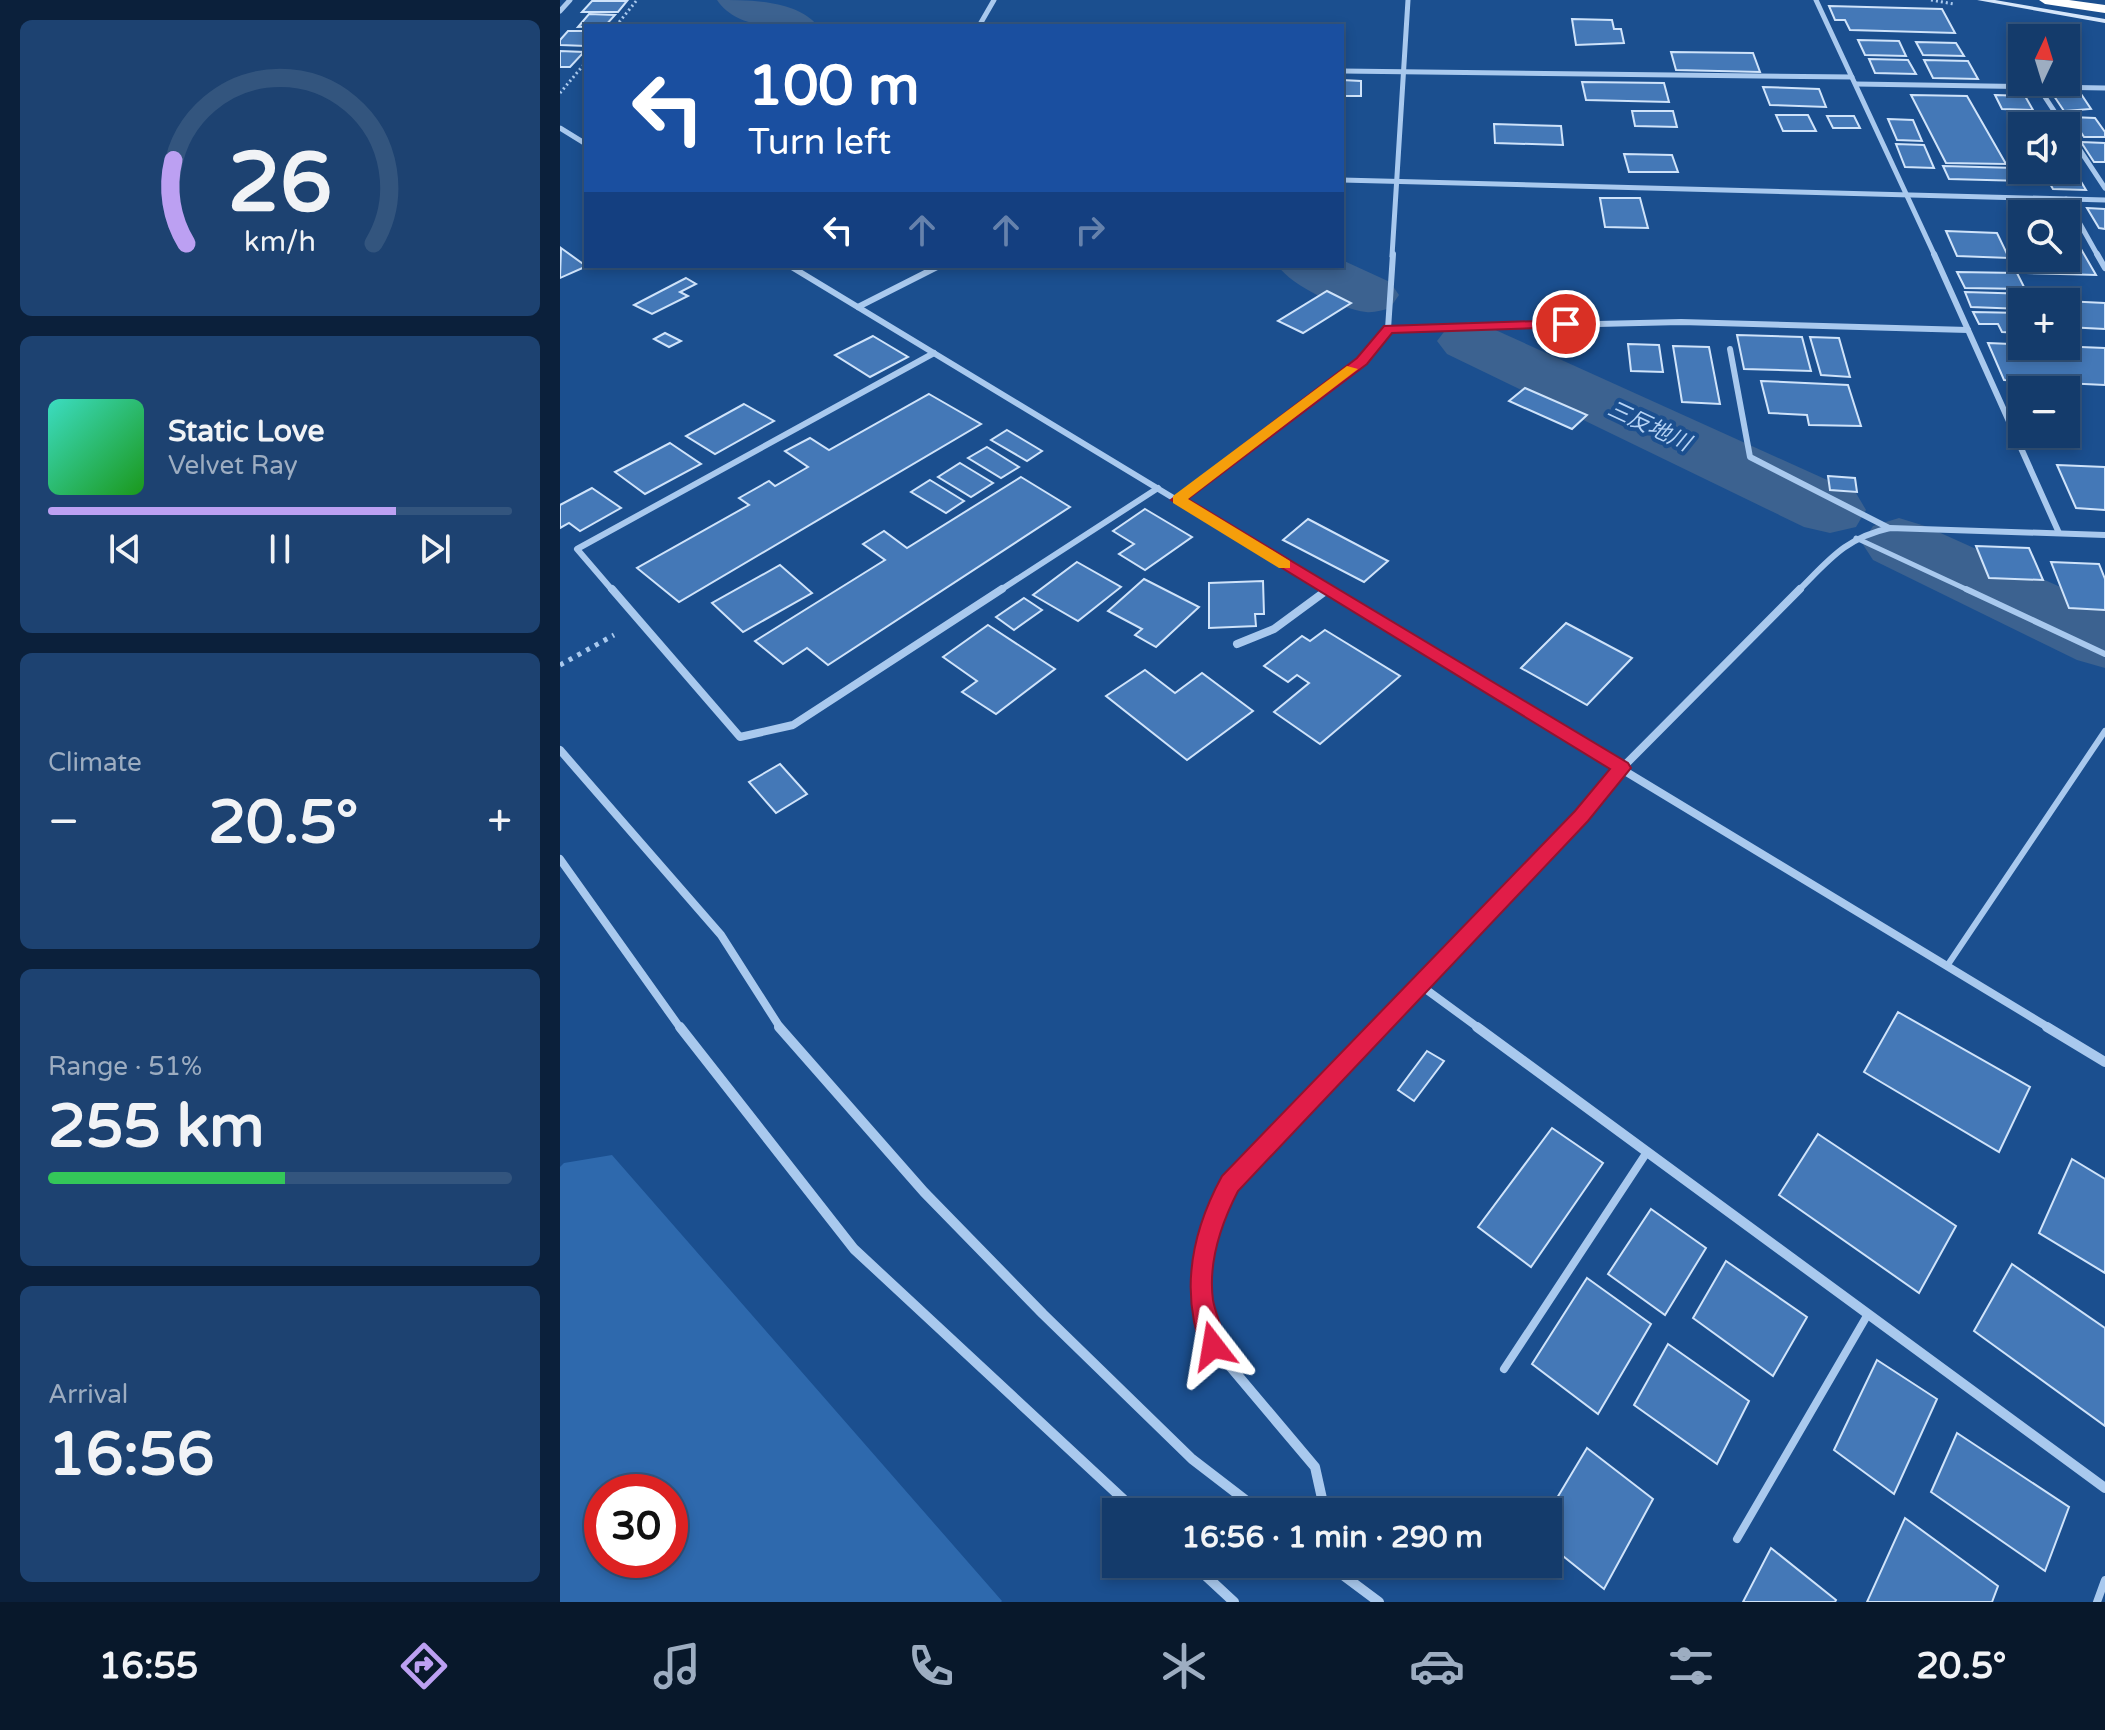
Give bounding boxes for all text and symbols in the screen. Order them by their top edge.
north arrow [2008,24,2080,96]
map controls [2008,24,2080,448]
text: 100 m [748,53,919,120]
icon: left [616,56,720,160]
button: sound [2008,112,2080,184]
text: Turn left [748,121,891,164]
text: 26 [228,134,332,234]
button: search [2008,200,2080,272]
icon: left [816,208,860,252]
icon: ahead [900,208,944,252]
icon: ahead [984,208,1028,252]
icon: right [1068,208,1112,252]
text: km/h [244,225,316,259]
button: + [2008,288,2080,360]
pin [1532,290,1600,358]
icon: arrive [1544,302,1588,346]
button: − [2008,376,2080,448]
water label: 三反地川 [1604,396,1696,457]
text: Static Love [168,413,324,450]
text: Velvet Ray [168,450,298,481]
icon: previous [103,527,147,571]
icon: pause [258,527,302,571]
icon: next [413,527,457,571]
text: Climate [48,747,142,778]
text: 20.5° [208,787,358,859]
text: − [48,796,79,849]
text: + [487,796,512,849]
text: Range · 51% [48,1051,202,1082]
text: 255 km [48,1091,264,1163]
position arrow [1171,1304,1255,1388]
text: Arrival [48,1379,128,1410]
text: 16:56 [48,1419,214,1491]
speed limit sign: 30 [584,1474,688,1578]
text: 16:56 · 1 min · 290 m [1181,1519,1483,1556]
icon: directions [396,1638,452,1694]
icon: music [649,1638,705,1694]
icon: phone [903,1638,959,1694]
icon: climate [1156,1638,1212,1694]
icon: car [1409,1638,1465,1694]
icon: filters [1663,1638,1719,1694]
text: 16:55 [99,1645,198,1688]
text: 20.5° [1916,1645,2006,1688]

